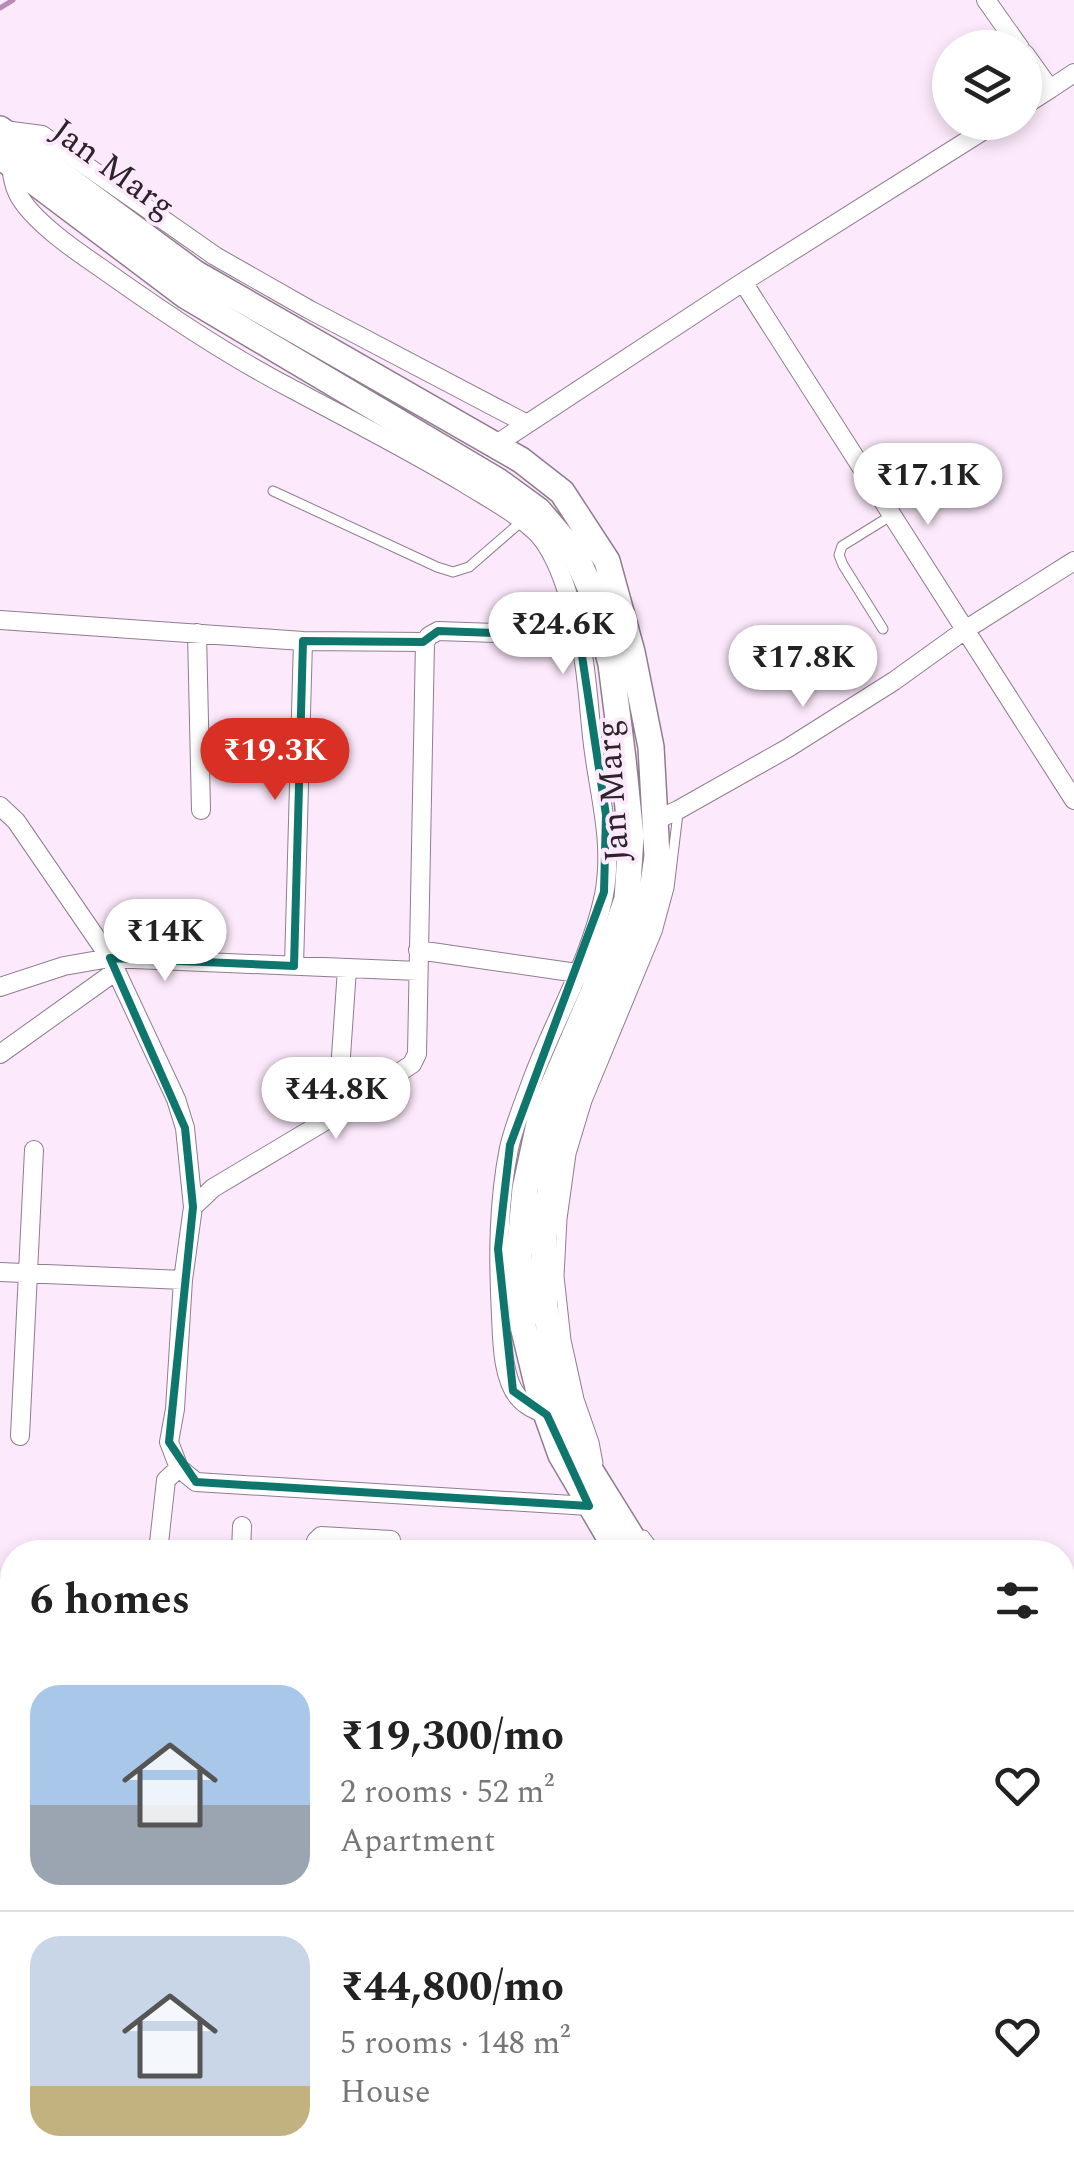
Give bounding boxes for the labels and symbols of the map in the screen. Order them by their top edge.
street label: Jan Marg [40,106,186,232]
pin: ₹17.1K [847,443,1009,528]
pin: ₹24.6K [482,592,644,677]
pin: ₹17.8K [722,625,884,710]
pin: ₹19.3K [194,718,356,803]
street label: Jan Marg [582,718,644,864]
pin: ₹14K [106,899,224,984]
pin: ₹44.8K [255,1057,417,1142]

